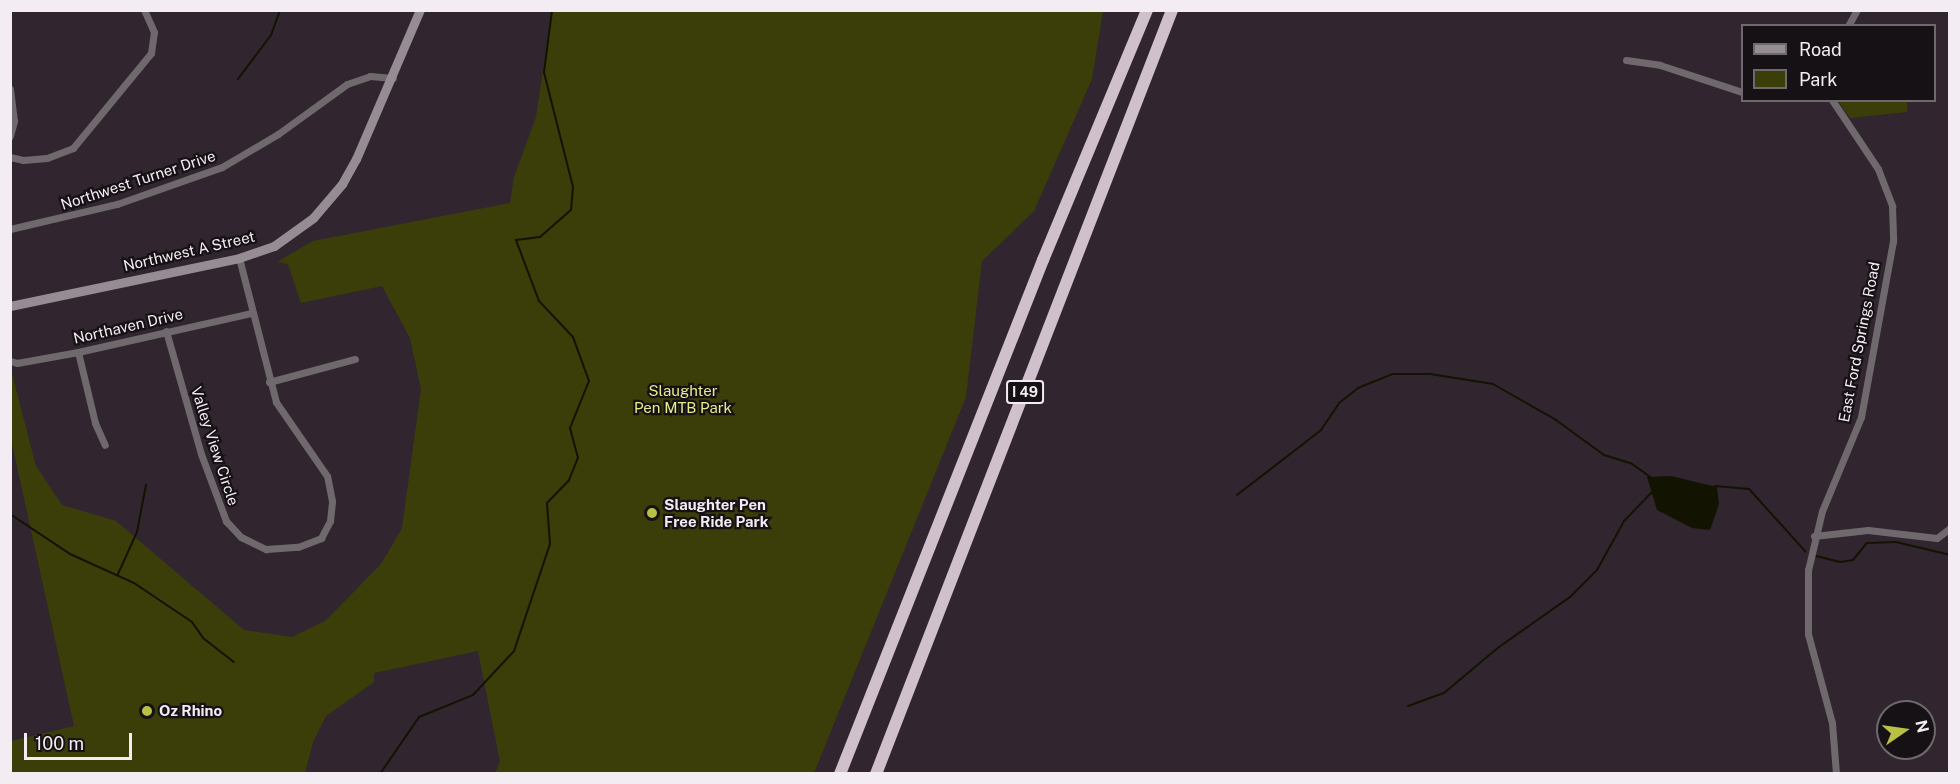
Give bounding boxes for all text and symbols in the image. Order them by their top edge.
legend [1741,24,1936,102]
text: Road [1799,39,1842,60]
text: Park [1799,69,1837,90]
street label: Northwest Turner Drive [58,146,218,214]
street label: Northwest A Street [121,227,257,275]
street label: East Ford Springs Road [1835,260,1883,424]
street label: Northaven Drive [71,305,185,347]
park label: Slaughter Pen MTB Park [634,381,732,416]
road number: I 49 [1006,381,1044,403]
street label: Valley View Circle [187,384,243,508]
place label: Slaughter Pen Free Ride Park [664,495,769,530]
marker: Slaughter Pen Free Ride Park [645,506,659,520]
north arrow [1876,700,1936,760]
place label: Oz Rhino [159,702,222,720]
marker: Oz Rhino [140,704,154,718]
text: N [1911,718,1933,735]
scale bar [27,721,135,759]
text: 100 m [35,733,84,754]

